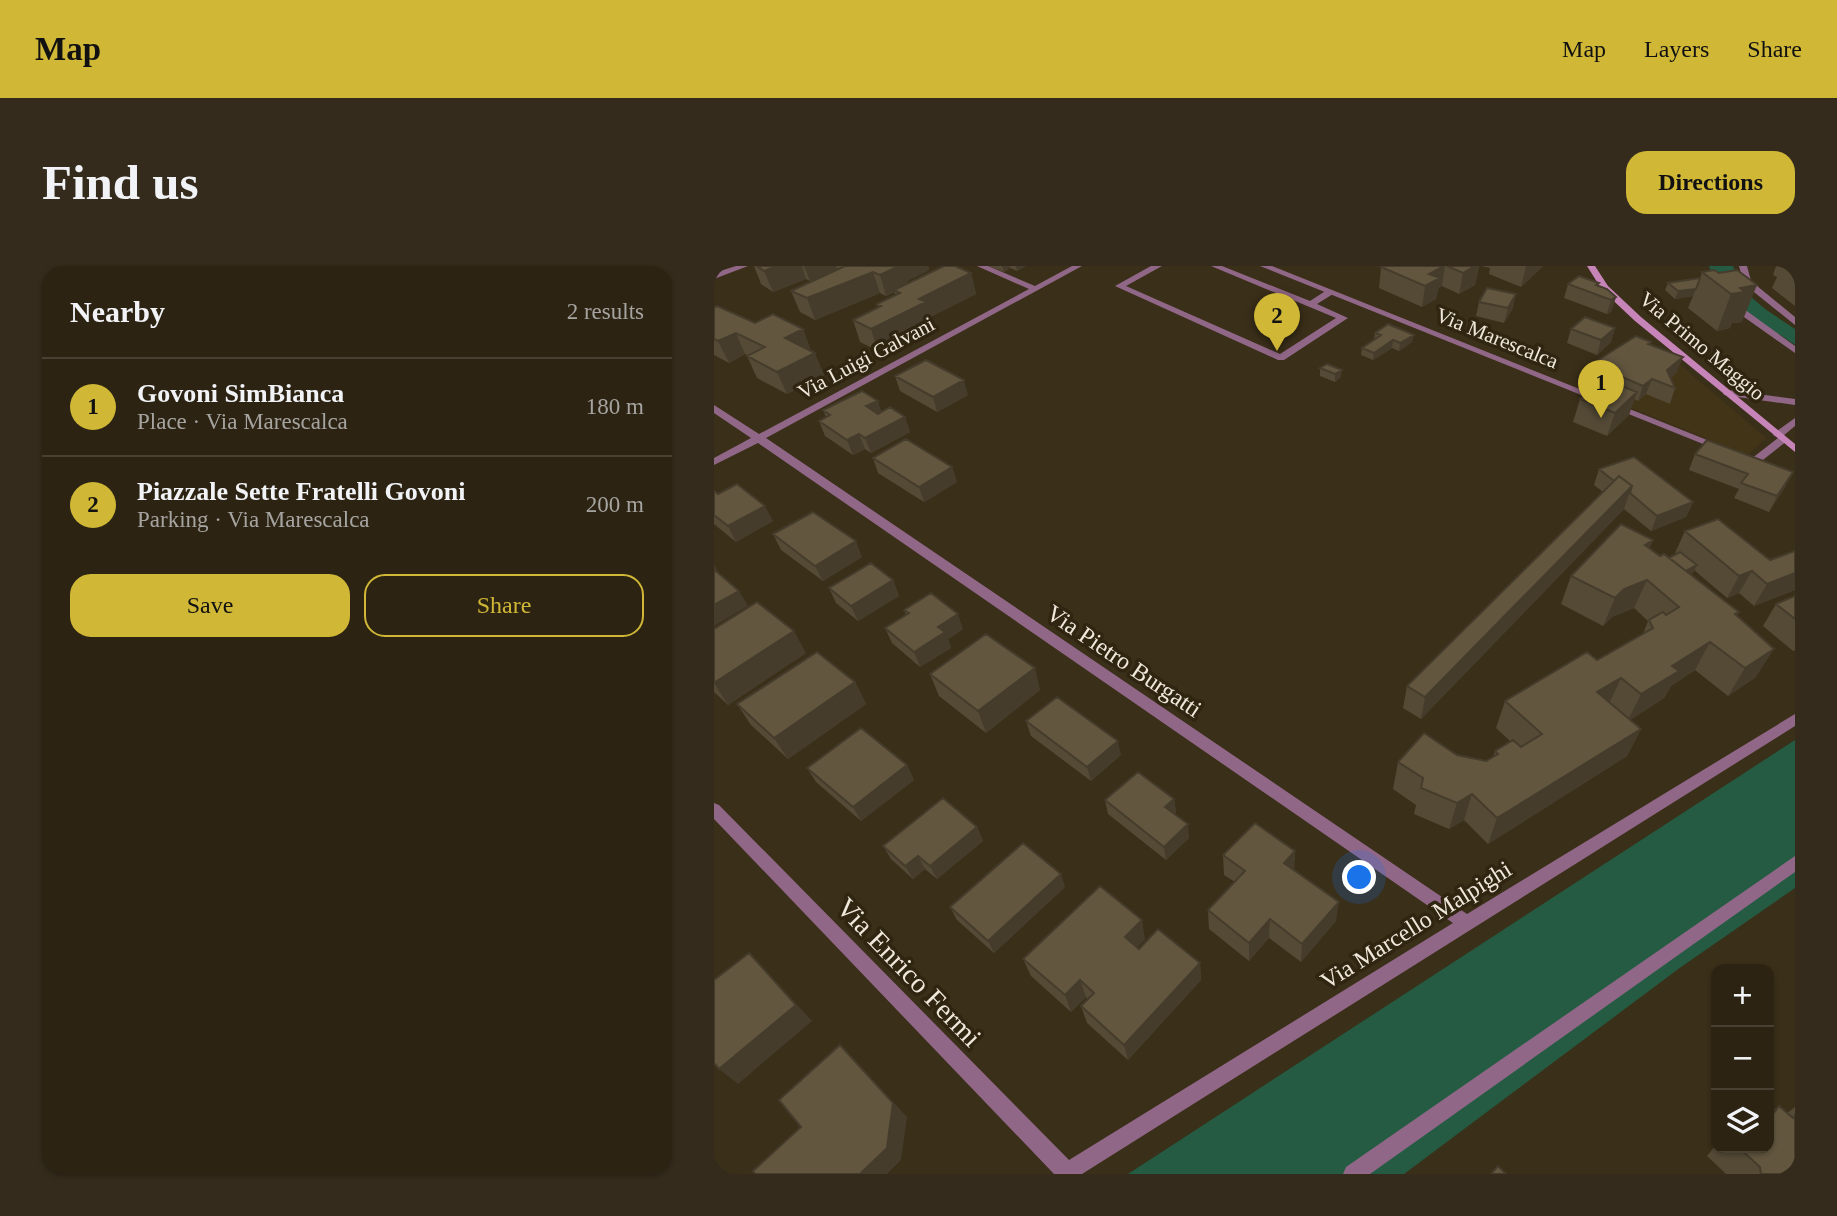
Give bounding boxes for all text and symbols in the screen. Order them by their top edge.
text: Map [35,31,101,67]
text: Map [1562,36,1606,62]
text: Layers [1644,36,1709,62]
text: Share [1747,36,1802,62]
button: Directions [1626,151,1795,214]
text: Find us [42,155,199,210]
street label: Via Primo Maggio [1634,287,1770,405]
pin: 2 [1254,293,1300,351]
text: Nearby [70,295,165,328]
text: 2 results [567,299,644,324]
street label: Via Marescalca [1432,303,1562,374]
street label: Via Luigi Galvani [793,312,939,404]
pin: 1 [1578,360,1624,418]
text: Govoni SimBianca [137,379,344,408]
text: 1 [87,394,99,419]
text: 180 m [586,394,644,419]
text: Place · Via Marescalca [137,409,348,434]
text: Piazzale Sette Fratelli Govoni [137,477,466,506]
text: 2 [87,492,99,517]
text: 200 m [586,492,644,517]
text: Parking · Via Marescalca [137,507,370,532]
button: Save [70,574,350,637]
button: Share [364,574,644,637]
street label: Via Pietro Burgatti [1042,600,1206,723]
street label: Via Marcello Malpighi [1316,856,1516,994]
your location [1342,860,1376,894]
street label: Via Enrico Fermi [830,891,988,1053]
map controls [1711,964,1774,1153]
button: + [1711,964,1774,1027]
button: − [1711,1027,1774,1090]
button: layers [1711,1090,1774,1153]

